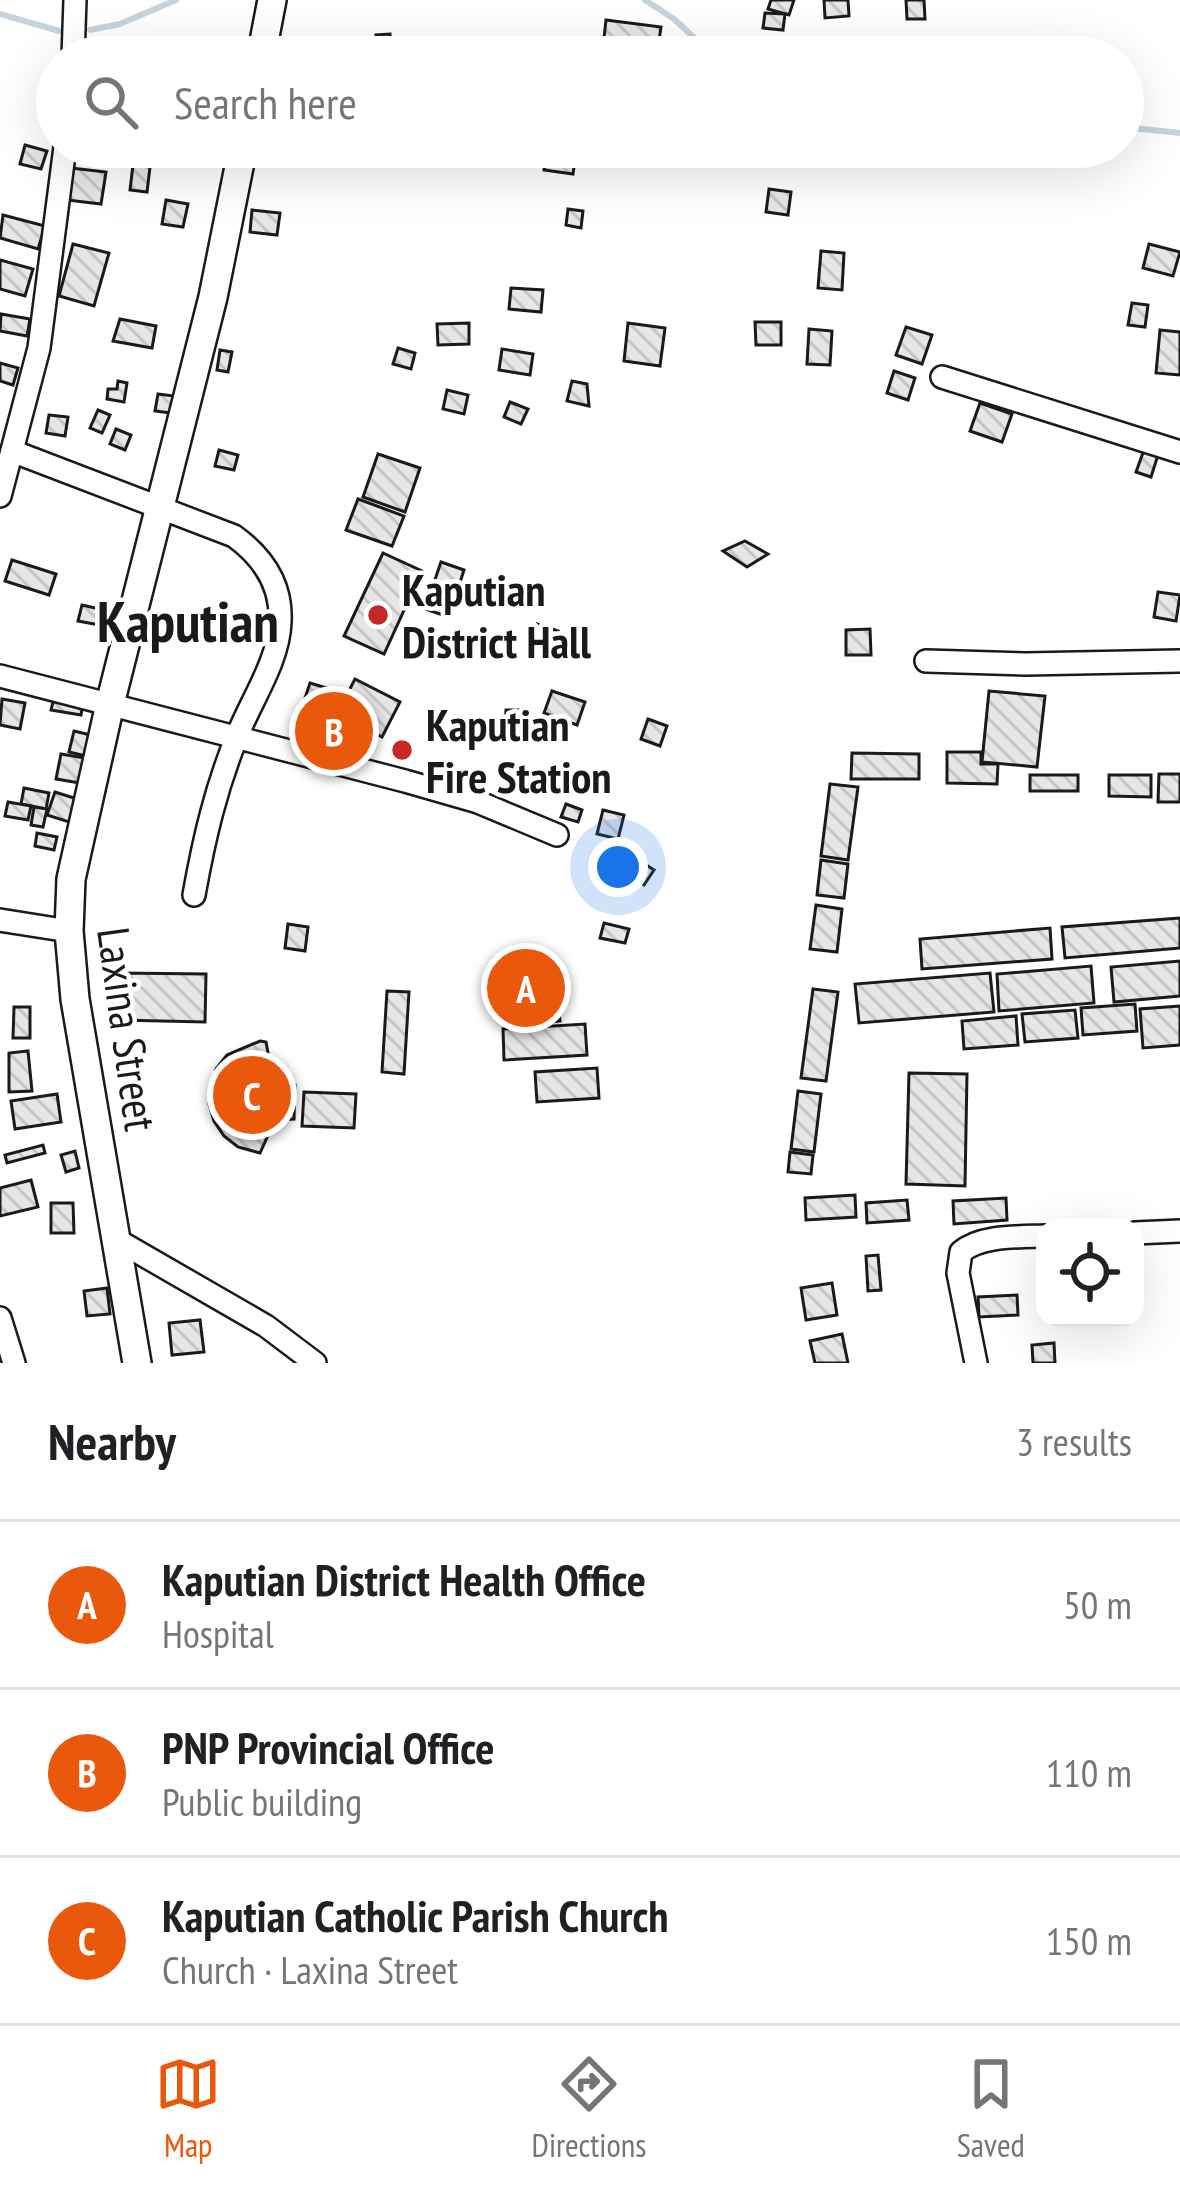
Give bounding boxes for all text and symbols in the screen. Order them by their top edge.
search box [36,36,1144,168]
icon: search [78,69,144,135]
text: Search here [174,73,357,131]
place label: Kaputian District Hall [402,560,592,670]
district label: Kaputian [97,584,279,658]
marker: Kaputian District Hall [365,602,391,628]
pin: B [295,686,373,776]
place label: Kaputian Fire Station [426,695,612,805]
marker: Kaputian Fire Station [389,737,415,763]
your location [588,837,648,897]
street label: Laxina Street [85,924,171,1135]
pin: A [487,943,565,1033]
pin: C [213,1050,291,1140]
map controls [1036,1219,1144,1327]
button: locate [1036,1219,1144,1327]
text: Nearby [48,1408,176,1474]
text: 3 results [1016,1416,1132,1467]
text: Kaputian District Health Office [162,1550,646,1608]
text: A [77,1579,97,1630]
text: 50 m [1063,1579,1132,1630]
text: Hospital [162,1608,274,1659]
text: PNP Provincial Office [162,1718,495,1776]
text: B [77,1747,97,1798]
text: 110 m [1046,1747,1132,1798]
text: Public building [162,1776,362,1827]
text: Kaputian Catholic Parish Church [162,1886,668,1944]
text: C [78,1915,96,1966]
text: 150 m [1046,1915,1132,1966]
text: Church · Laxina Street [162,1944,458,1995]
tab: Map [155,2051,221,2166]
tab: Directions [532,2051,646,2166]
tab: Saved [957,2051,1025,2166]

